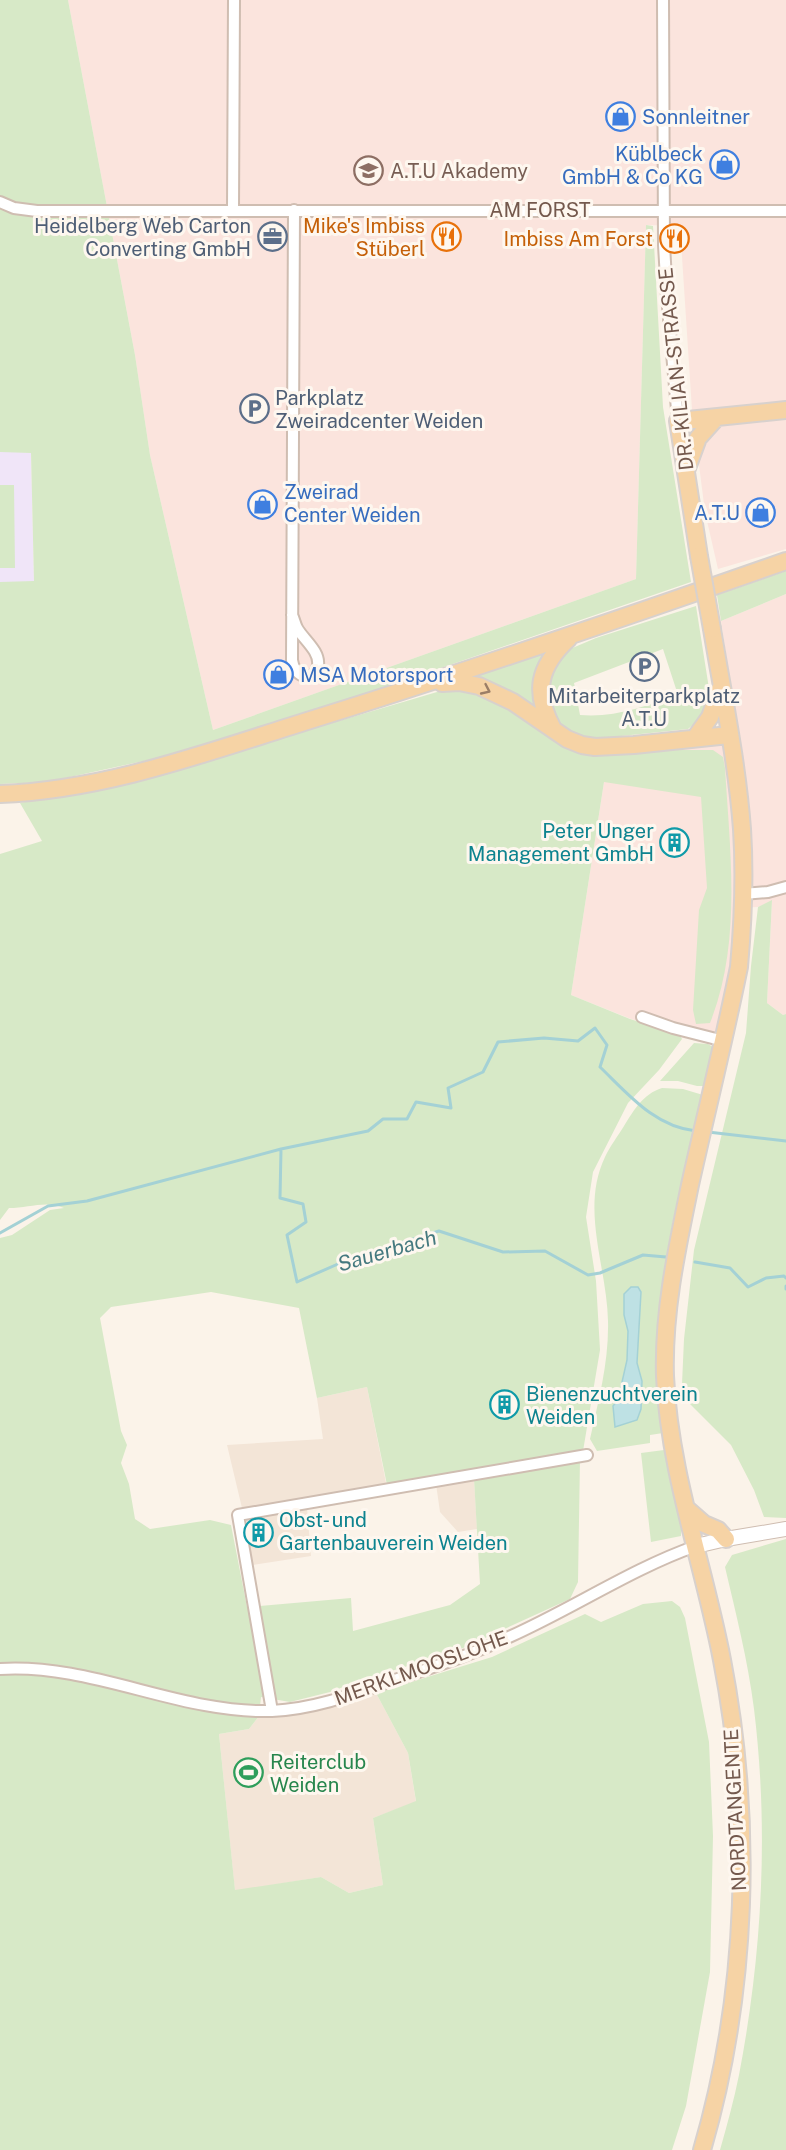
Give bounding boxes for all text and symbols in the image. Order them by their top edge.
shop icon: Sonnleitner [605,101,637,133]
place label: Sonnleitner [642,105,750,129]
place label: Küblbeck GmbH & Co KG [562,142,703,189]
shop icon: Küblbeck GmbH & Co KG [708,149,740,181]
school or university icon: A.T.U Akademy [353,155,385,187]
place label: A.T.U Akademy [390,159,528,183]
street label: AM FORST [489,198,591,222]
place label: Heidelberg Web Carton Converting GmbH [34,214,251,261]
place label: Mike's Imbiss Stüberl [303,214,425,261]
office icon: Heidelberg Web Carton Converting GmbH [256,221,288,253]
restaurant icon: Mike's Imbiss Stüberl [430,221,462,253]
restaurant icon: Imbiss Am Forst [658,223,690,255]
place label: Imbiss Am Forst [503,227,653,251]
street label: DR.-KILIAN-STRASSE [653,266,699,472]
place label: Parkplatz Zweiradcenter Weiden [275,386,483,433]
parking icon: Parkplatz Zweiradcenter Weiden [238,393,270,425]
place label: Zweirad Center Weiden [284,480,420,527]
shop icon: Zweirad Center Weiden [247,488,279,520]
shop icon: A.T.U [745,497,777,529]
place label: A.T.U [694,501,740,525]
parking icon: Mitarbeiterparkplatz A.T.U [628,650,660,682]
shop icon: MSA Motorsport [263,659,295,691]
place label: MSA Motorsport [300,663,453,687]
one-way arrow [480,682,491,694]
place label: Mitarbeiterparkplatz A.T.U [548,684,740,731]
place label: Peter Unger Management GmbH [468,819,654,866]
building icon: Peter Unger Management GmbH [659,826,691,858]
water label: Sauerbach [334,1224,439,1277]
place label: Bienenzuchtverein Weiden [526,1382,698,1429]
building icon: Bienenzuchtverein Weiden [489,1389,521,1421]
place label: Obst- und Gartenbauverein Weiden [279,1508,508,1555]
building icon: Obst- und Gartenbauverein Weiden [242,1516,274,1548]
street label: MERKLMOOSLOHE [331,1625,511,1711]
street label: NORDTANGENTE [719,1728,751,1892]
place label: Reiterclub Weiden [270,1750,366,1797]
sports icon: Reiterclub Weiden [233,1757,265,1789]

